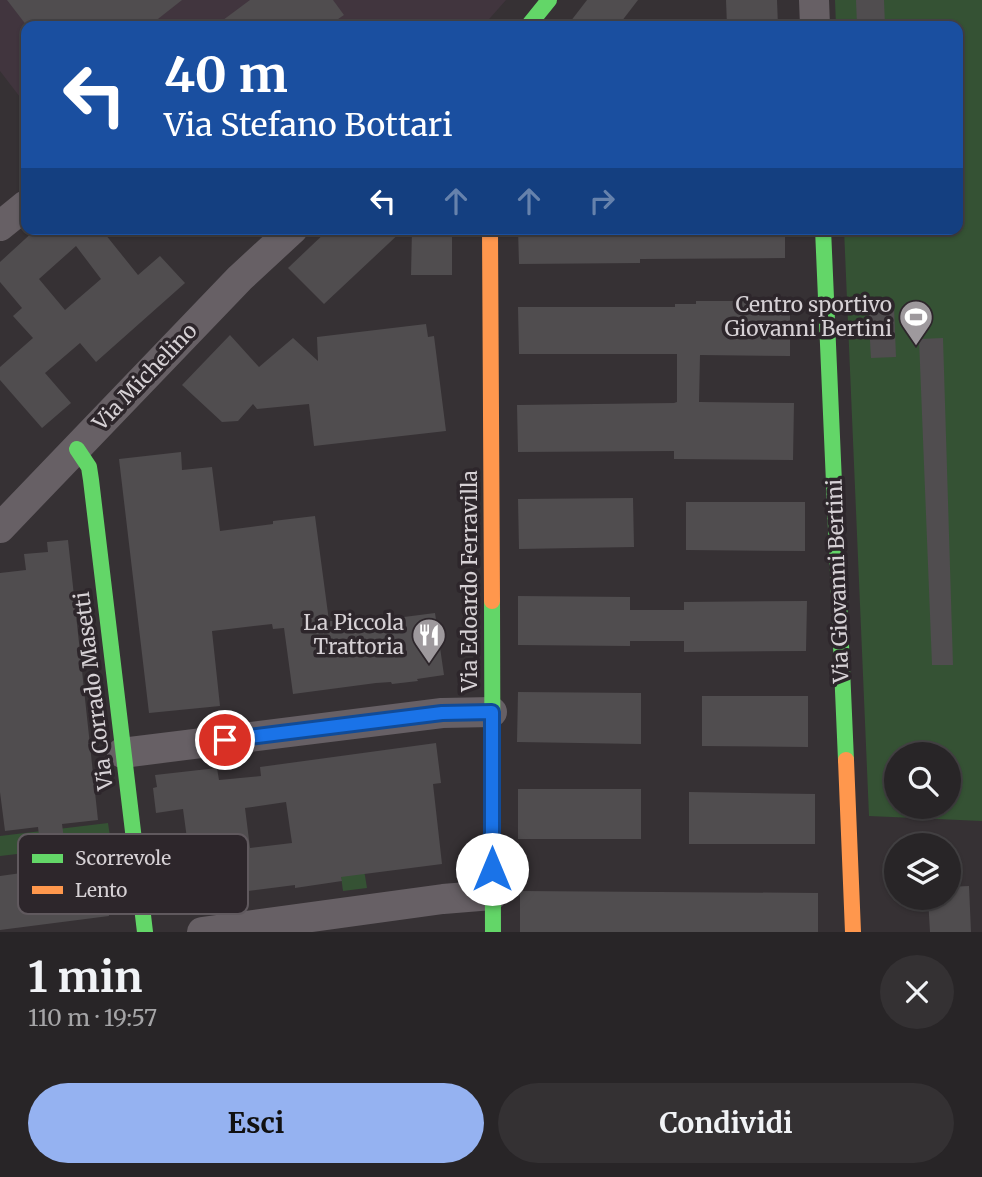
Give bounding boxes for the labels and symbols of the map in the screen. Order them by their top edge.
place label: Centro sportivo Giovanni Bertini [725,291,892,342]
sports icon: Centro sportivo Giovanni Bertini [897,298,935,347]
street label: Via Michelino [86,317,203,437]
street label: Via Edoardo Ferravilla [456,470,483,693]
street label: Via Giovanni Bertini [820,478,855,685]
street label: Via Corrado Masetti [68,590,119,793]
place label: La Piccola Trattoria [303,609,404,660]
restaurant icon: La Piccola Trattoria [410,616,448,665]
pin [195,710,255,770]
position arrow [455,832,529,906]
legend [18,834,248,914]
text: Scorrevole [75,846,171,870]
text: Lento [75,878,127,902]

